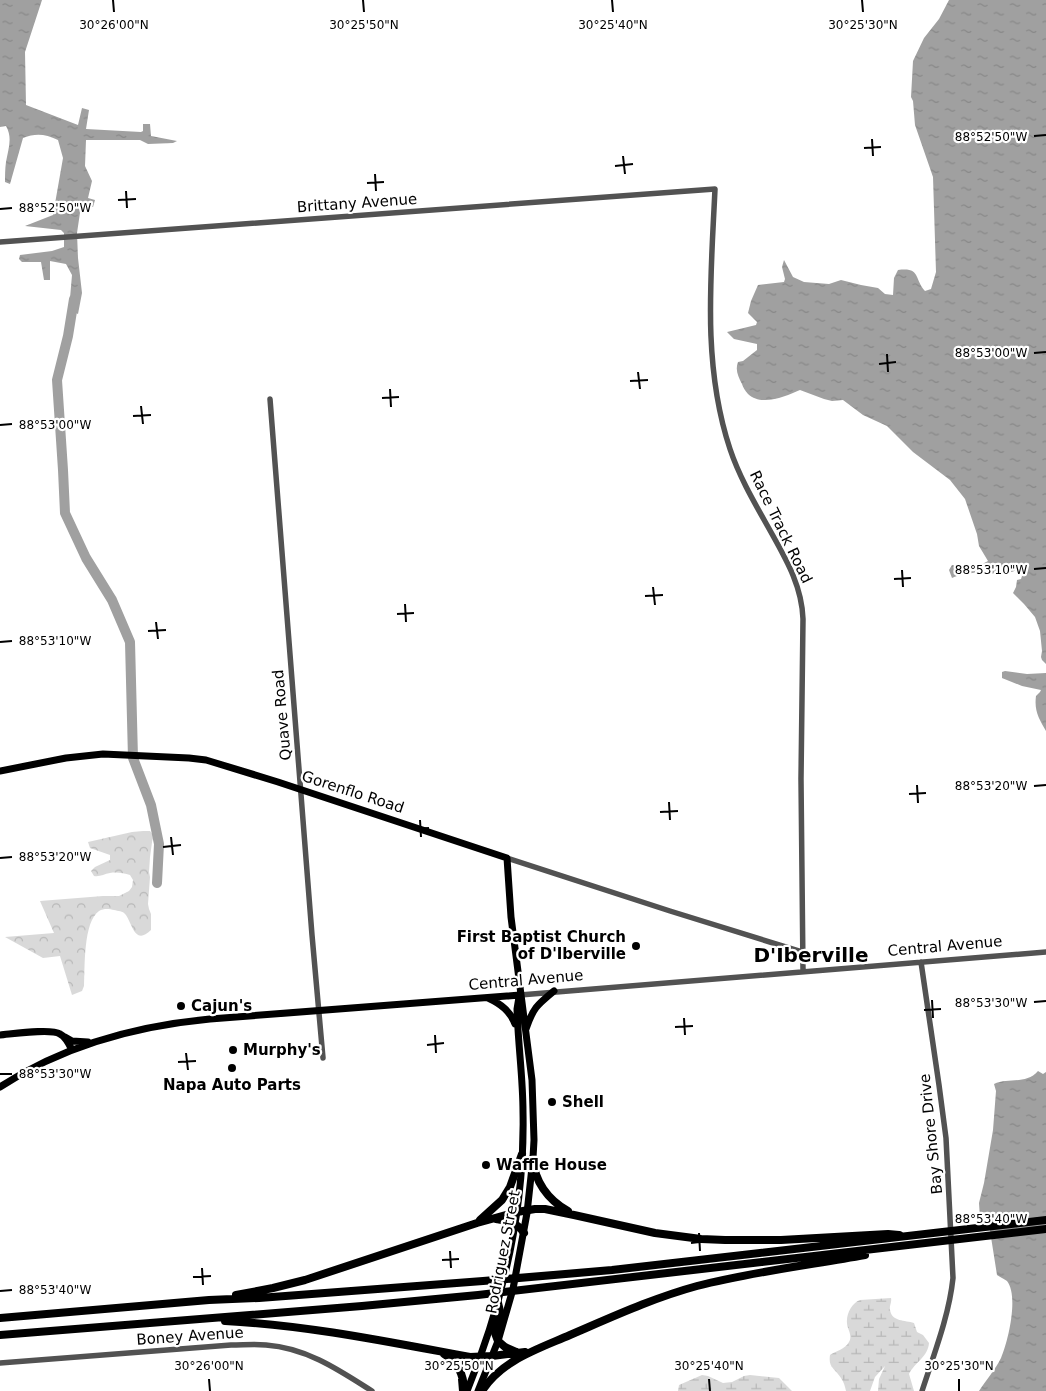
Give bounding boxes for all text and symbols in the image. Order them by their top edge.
text: 30°26'00"N [79,18,149,32]
text: 30°25'50"N [329,18,399,32]
text: 30°25'40"N [578,18,648,32]
text: 30°25'30"N [828,18,898,32]
text: 88°52'50"W [955,130,1027,144]
street label: Brittany Avenue [296,190,418,216]
text: 88°52'50"W [19,201,91,215]
text: 88°53'00"W [955,346,1027,360]
text: 88°53'00"W [19,418,91,432]
street label: Race Track Road [746,468,816,586]
text: 88°53'10"W [955,563,1027,577]
text: 88°53'10"W [19,634,91,648]
street label: Quave Road [269,669,295,761]
street label: Gorenflo Road [300,767,406,817]
text: 88°53'20"W [955,779,1027,793]
text: 88°53'20"W [19,850,91,864]
place label: First Baptist Church of D'Iberville [457,928,626,963]
street label: Central Avenue [887,932,1003,960]
marker: First Baptist Church of D'Iberville [630,940,642,952]
district label: D'Iberville [753,943,869,967]
street label: Central Avenue [468,966,584,994]
text: 88°53'30"W [955,996,1027,1010]
place label: Cajun's [191,997,252,1015]
marker: Cajun's [175,1000,187,1012]
place label: Murphy's [243,1041,321,1059]
marker: Murphy's [227,1044,239,1056]
marker: Napa Auto Parts [226,1062,238,1074]
text: 88°53'30"W [19,1067,91,1081]
street label: Bay Shore Drive [916,1073,946,1195]
place label: Napa Auto Parts [163,1076,301,1094]
place label: Shell [562,1093,604,1111]
marker: Shell [546,1096,558,1108]
place label: Waffle House [496,1156,607,1174]
marker: Waffle House [480,1159,492,1171]
street label: Rodriguez Street [482,1189,524,1315]
text: 88°53'40"W [955,1212,1027,1226]
text: 88°53'40"W [19,1283,91,1297]
street label: Boney Avenue [136,1323,244,1349]
text: 30°26'00"N [174,1359,244,1373]
text: 30°25'50"N [424,1359,494,1373]
text: 30°25'40"N [674,1359,744,1373]
text: 30°25'30"N [924,1359,994,1373]

